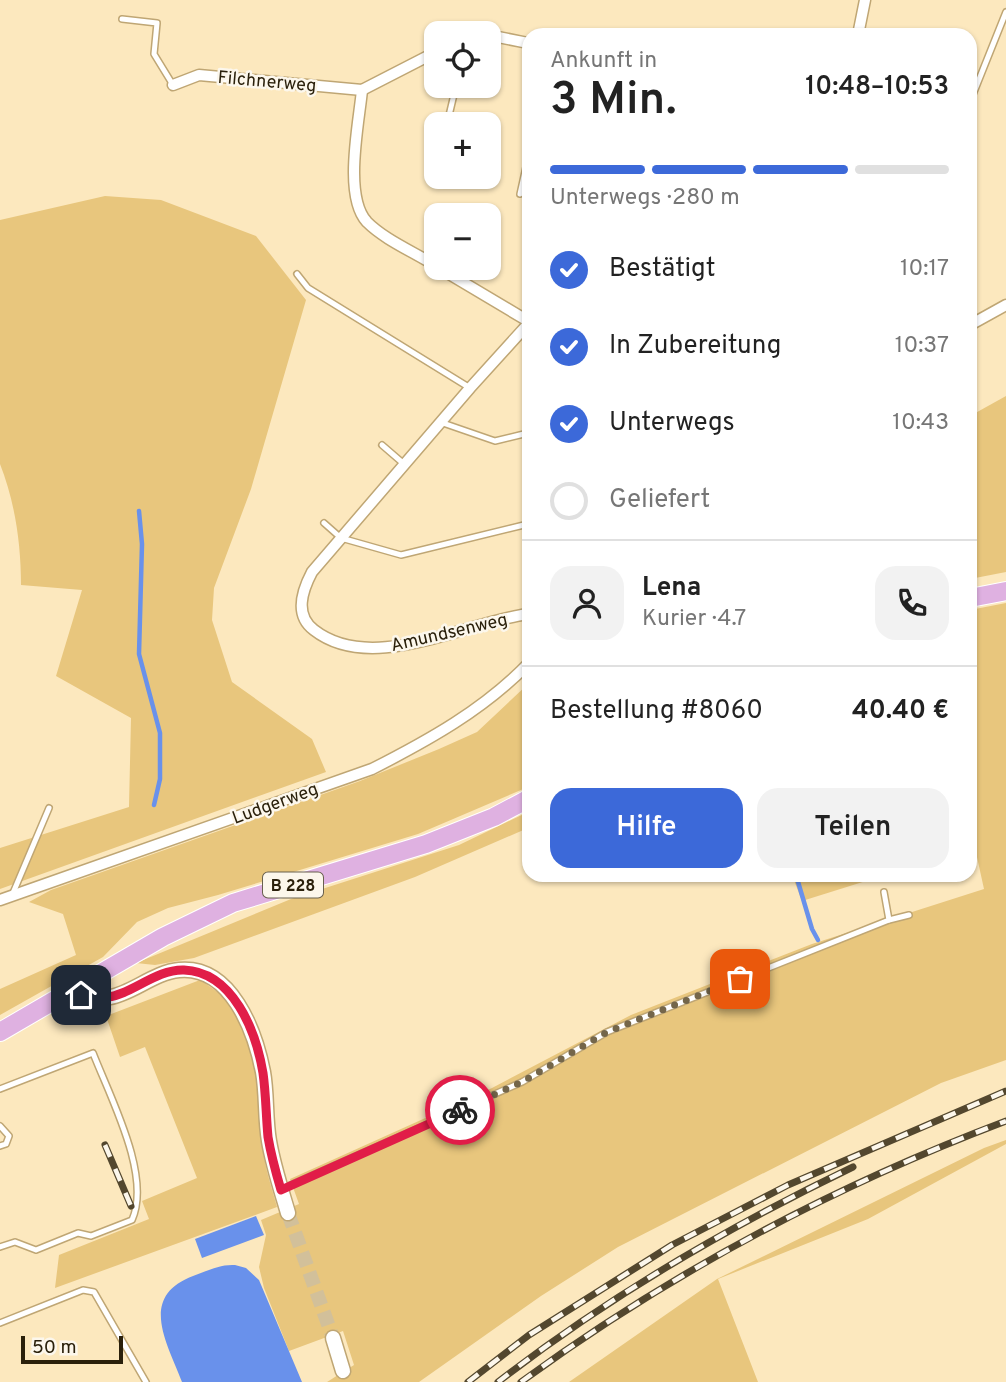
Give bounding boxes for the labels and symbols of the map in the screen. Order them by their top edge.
street label: Filchnerweg [217,67,317,98]
street label: Amundsenweg [389,609,510,658]
street label: Ludgerweg [229,778,322,831]
road number: B 228 [263,872,323,898]
pin [710,949,770,1009]
pin [51,965,111,1025]
courier [425,1075,495,1145]
scale bar [21,1333,122,1365]

